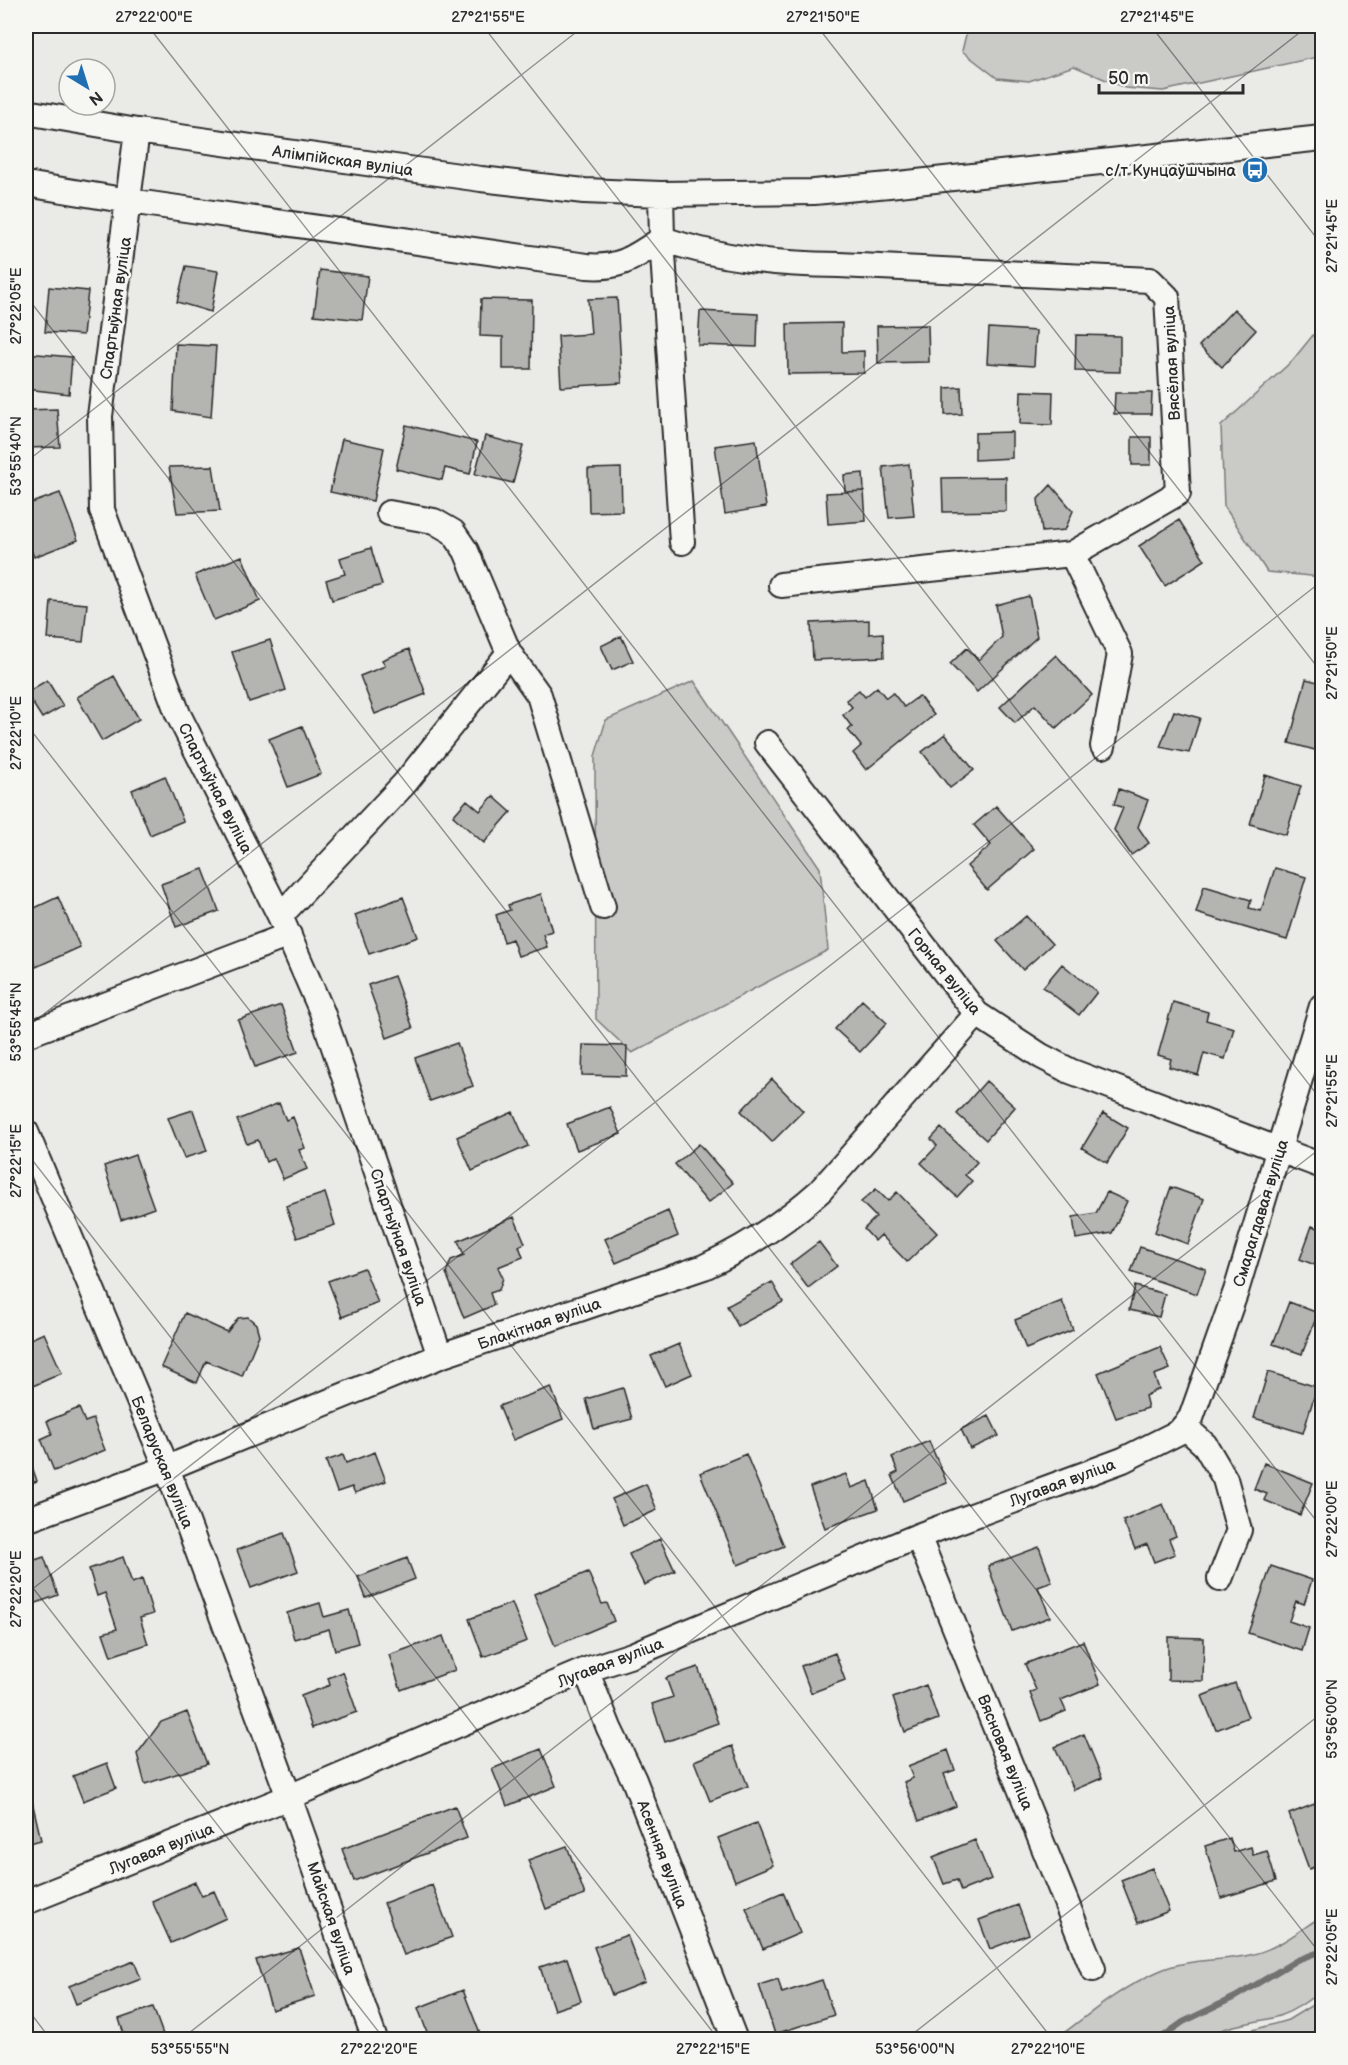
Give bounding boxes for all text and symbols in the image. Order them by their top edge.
text: 27°22'00"E [115,8,193,27]
text: 27°21'55"E [451,8,525,27]
text: 27°21'50"E [786,8,860,27]
text: 27°21'45"E [1120,8,1194,27]
north arrow [57,57,117,117]
scale bar [1099,57,1243,95]
text: 50 m [1108,68,1149,89]
text: N [85,86,106,109]
street label: Алімпійская вуліца [270,142,415,181]
bus stop icon: с/т Кунцаўшчына [1240,155,1270,185]
place label: с/т Кунцаўшчына [1106,162,1237,181]
text: 27°21'45"E [1323,199,1342,273]
street label: Спартыўная вуліца [97,235,136,381]
text: 27°22'05"E [7,267,26,345]
street label: Вясёлая вуліца [1160,304,1185,421]
text: 53°55'40"N [7,416,26,496]
text: 27°21'50"E [1323,626,1342,700]
text: 27°22'10"E [7,696,26,770]
street label: Спартыўная вуліца [174,720,256,858]
street label: Горная вуліца [903,925,985,1019]
text: 53°55'45"N [7,982,26,1062]
text: 27°21'55"E [1323,1054,1342,1128]
text: 27°22'15"E [7,1124,26,1198]
street label: Смарагдавая вуліца [1230,1137,1293,1290]
street label: Спартыўная вуліца [365,1166,430,1309]
street label: Блакітная вуліца [475,1294,604,1354]
street label: Беларуская вуліца [126,1393,197,1532]
street label: Лугавая вуліца [1006,1455,1119,1512]
text: 27°22'00"E [1323,1480,1342,1558]
text: 27°22'20"E [7,1550,26,1628]
street label: Лугавая вуліца [554,1634,667,1693]
text: 53°56'00"N [1323,1679,1342,1759]
street label: Вясновая вуліца [973,1692,1037,1814]
street label: Асенняя вуліца [632,1797,691,1912]
street label: Лугавая вуліца [105,1819,217,1879]
street label: Майская вуліца [302,1859,359,1978]
text: 27°22'05"E [1323,1908,1342,1986]
text: 53°55'55"N [150,2040,230,2059]
text: 27°22'20"E [340,2040,418,2059]
text: 27°22'15"E [676,2040,750,2059]
text: 53°56'00"N [875,2040,955,2059]
text: 27°22'10"E [1011,2040,1085,2059]

